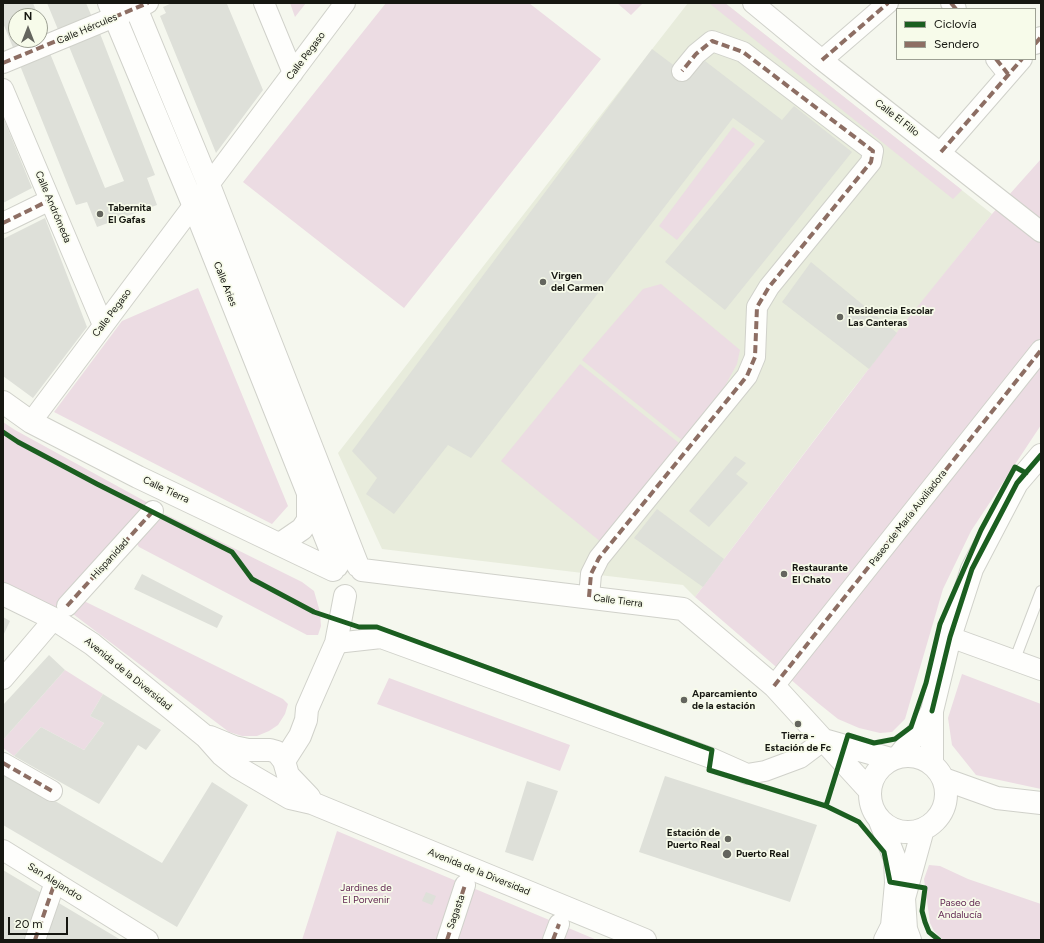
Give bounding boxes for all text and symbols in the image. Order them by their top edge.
north arrow [8,8,48,48]
legend [896,8,1036,60]
text: N [24,10,32,23]
street label: Calle Hércules [55,11,119,47]
text: Ciclovía [934,17,977,31]
street label: Calle Pegaso [284,30,328,82]
text: Sendero [934,37,979,51]
street label: Calle El Fillo [872,97,922,139]
street label: Calle Andrómeda [32,169,74,245]
place label: Tabernita El Gafas [108,202,151,226]
marker: Tabernita El Gafas [95,209,105,219]
street label: Calle Aries [211,260,239,308]
place label: Virgen del Carmen [551,270,604,294]
marker: Virgen del Carmen [538,277,548,287]
street label: Calle Pegaso [90,287,134,339]
place label: Residencia Escolar Las Canteras [848,305,934,328]
marker: Residencia Escolar Las Canteras [835,312,845,322]
street label: Paseo de María Auxiliadora [867,467,949,569]
street label: Calle Tierra [141,474,191,506]
street label: Hispanidad [89,536,131,582]
place label: Restaurante El Chato [792,562,848,586]
marker: Restaurante El Chato [779,569,789,579]
street label: Calle Tierra [593,592,643,610]
street label: Avenida de la Diversidad [82,635,174,713]
place label: Aparcamiento de la estación [692,688,757,712]
marker: Aparcamiento de la estación [679,695,689,705]
marker: Tierra - Estación de Fc [793,719,803,729]
place label: Tierra - Estación de Fc [765,730,831,754]
place label: Estación de Puerto Real [667,827,720,850]
marker: Estación de Puerto Real [723,834,733,844]
street label: Avenida de la Diversidad [426,846,532,898]
marker: Puerto Real [721,848,733,860]
place label: Puerto Real [736,848,789,860]
street label: San Alejandro [25,860,85,904]
park label: Jardines de El Porvenir [340,882,392,906]
street label: Sagasta [445,893,467,931]
park label: Paseo de Andalucía [938,897,982,920]
scale bar [10,909,70,935]
text: 20 m [15,917,43,931]

